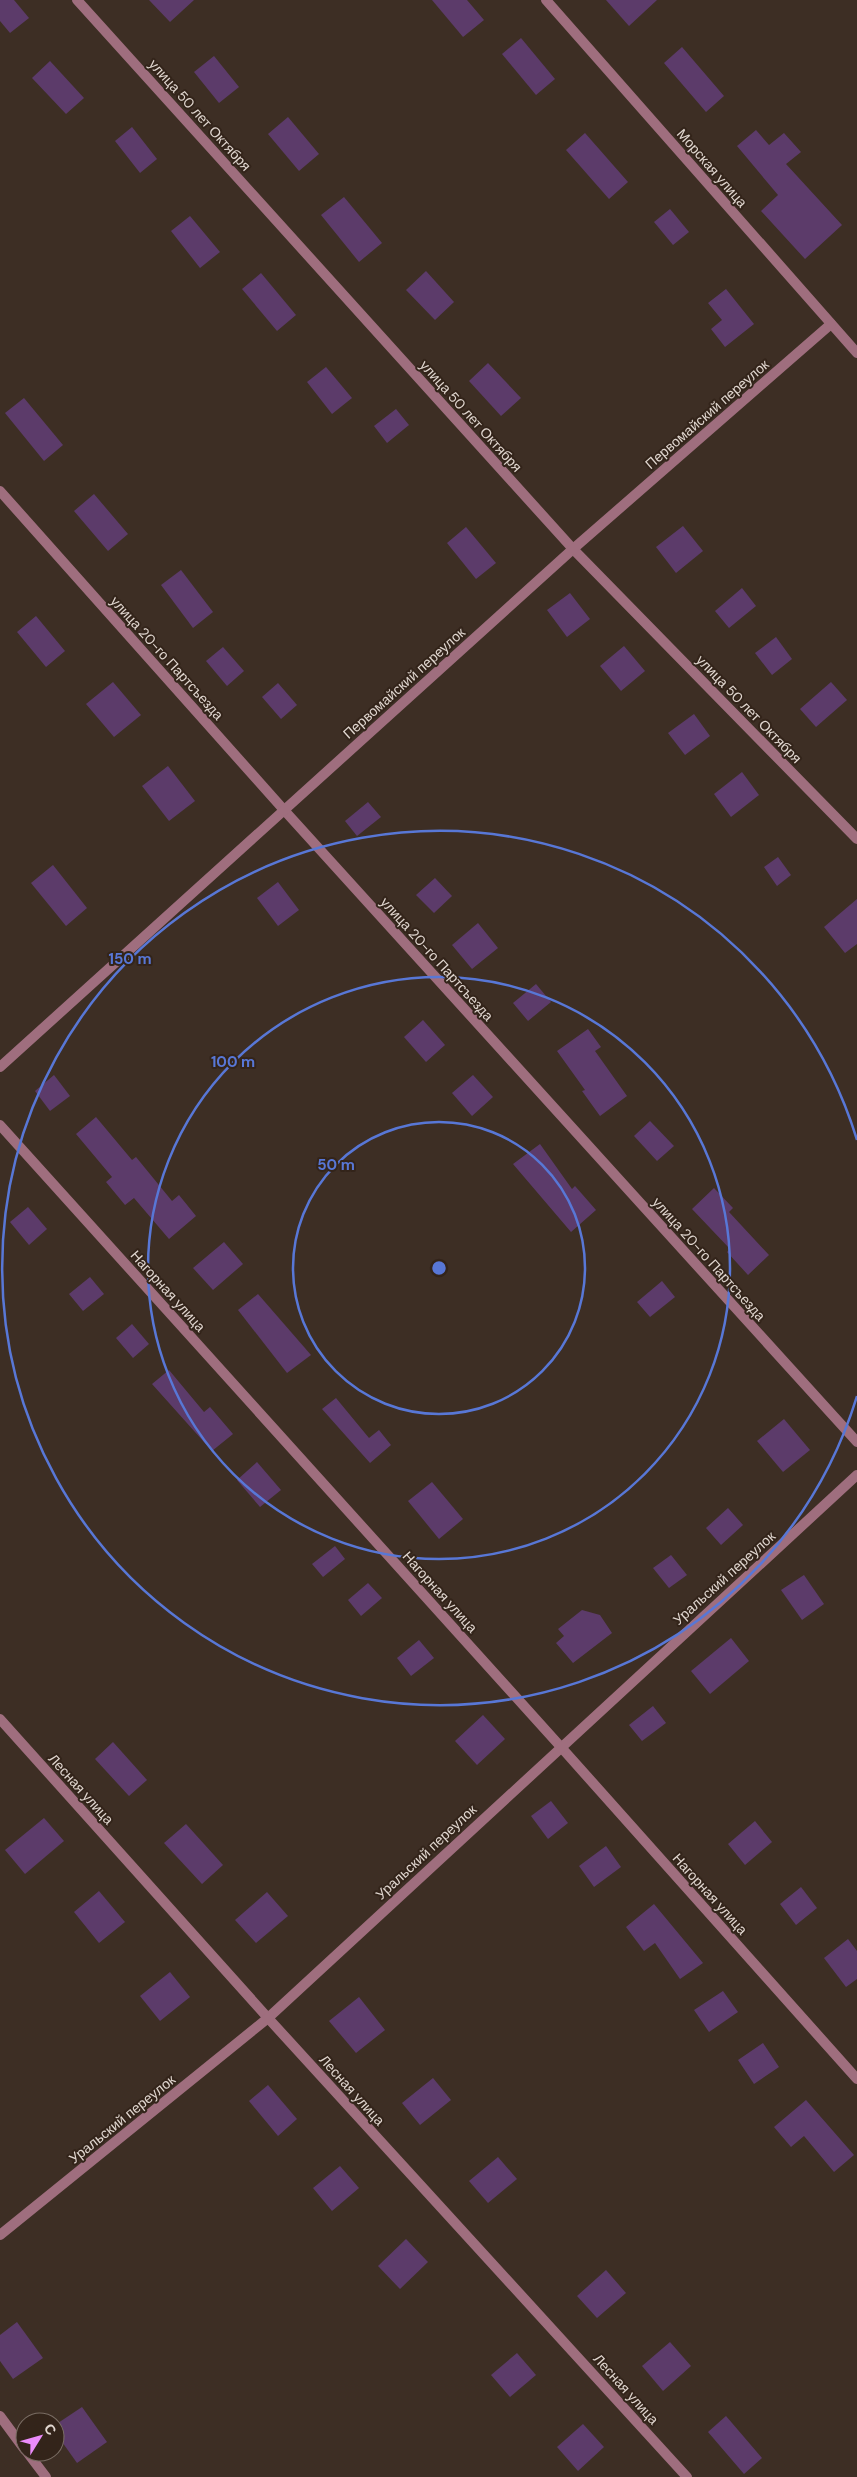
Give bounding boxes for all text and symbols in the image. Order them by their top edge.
street label: улица 50 лет Октября [145,55,255,175]
street label: Морская улица [673,125,751,211]
street label: Первомайский переулок [641,355,773,473]
street label: улица 50 лет Октября [416,356,526,476]
street label: улица 20-го Партсъезда [107,592,228,724]
street label: Первомайский переулок [339,623,469,743]
street label: улица 50 лет Октября [692,651,806,767]
street label: улица 20-го Партсъезда [377,893,498,1025]
text: 150 m [109,949,152,969]
text: 100 m [211,1052,255,1072]
text: 50 m [317,1155,355,1175]
street label: улица 20-го Партсъезда [649,1193,770,1325]
street label: Нагорная улица [127,1246,209,1336]
centre of rings [430,1259,448,1277]
street label: Уральский переулок [669,1527,780,1629]
street label: Нагорная улица [399,1547,481,1637]
street label: Лесная улица [44,1750,118,1828]
street label: Уральский переулок [372,1800,481,1903]
street label: Нагорная улица [669,1849,751,1939]
street label: Лесная улица [315,2051,389,2129]
street label: Уральский переулок [65,2070,179,2167]
street label: Лесная улица [589,2350,663,2428]
north arrow [15,2412,65,2462]
text: С [40,2420,61,2439]

